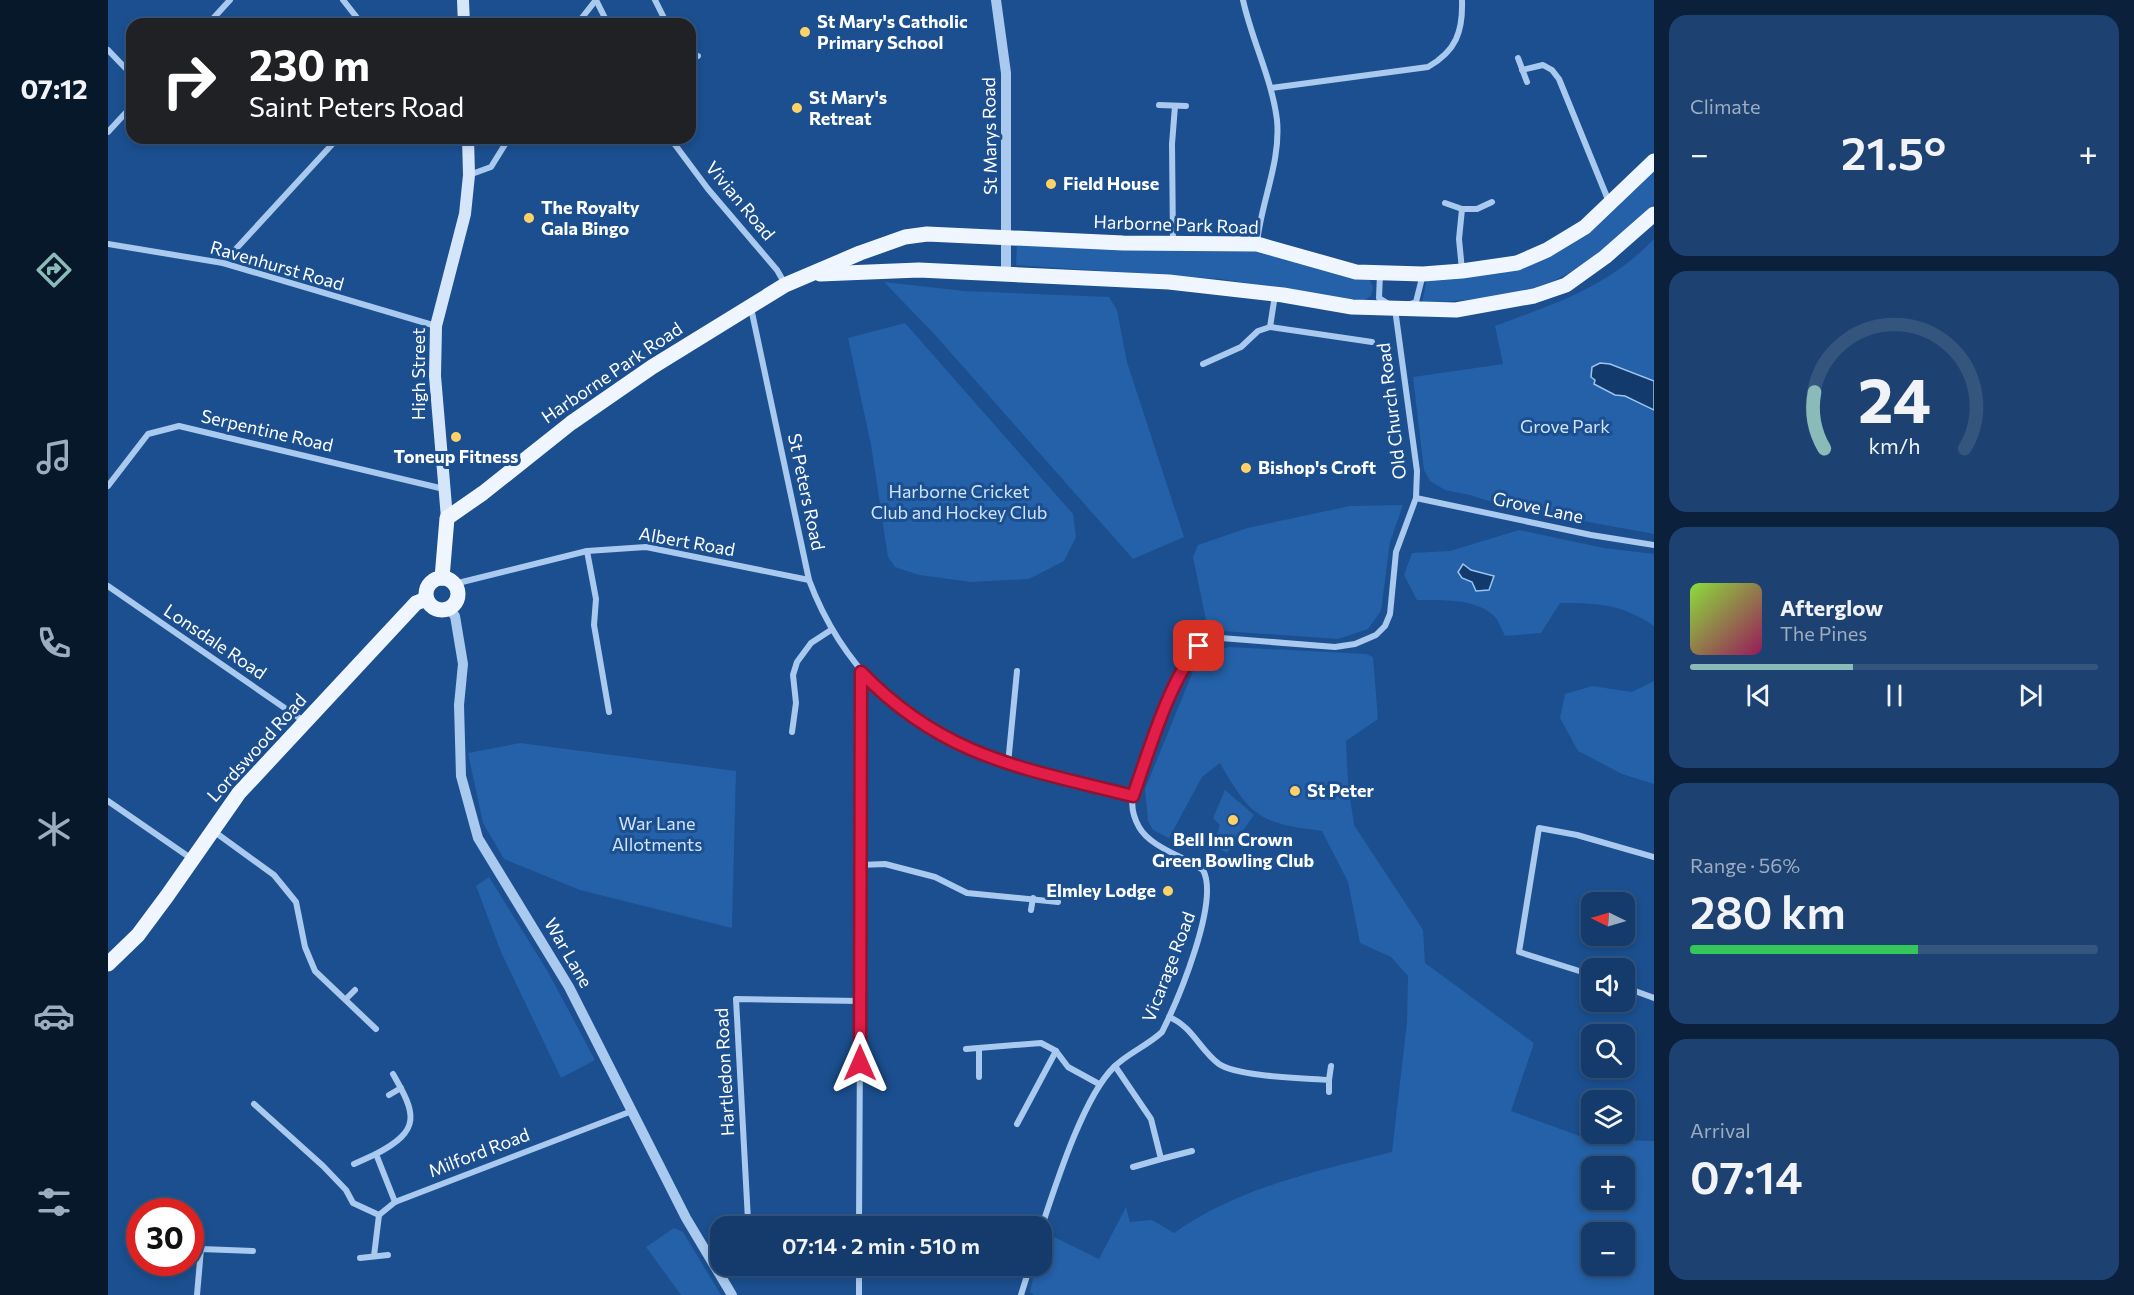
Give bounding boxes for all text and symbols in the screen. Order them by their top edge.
place label: St Mary's Catholic Primary School [817,10,968,53]
marker: St Mary's Catholic Primary School [798,25,812,39]
text: 230 m [249,38,370,90]
icon: right [150,42,228,120]
text: 07:12 [20,72,88,105]
street label: St Marys Road [977,77,1001,195]
place label: St Mary's Retreat [809,86,887,129]
text: Saint Peters Road [249,90,464,123]
text: Climate [1690,94,1760,118]
marker: St Mary's Retreat [790,101,804,115]
text: 21.5° [1841,124,1946,179]
text: − [1690,132,1709,173]
text: + [2079,132,2098,173]
street label: Vivian Road [701,156,780,244]
place label: Field House [1063,172,1159,194]
marker: Field House [1044,177,1058,191]
place label: The Royalty Gala Bingo [541,196,640,239]
street label: Harborne Park Road [1093,210,1259,238]
marker: The Royalty Gala Bingo [522,211,536,225]
street label: Ravenhurst Road [208,235,347,295]
icon: directions [33,249,75,291]
street label: Harborne Park Road [537,317,686,427]
street label: High Street [407,328,429,420]
street label: Old Church Road [1372,342,1410,481]
text: 24 [1858,360,1930,436]
street label: Serpentine Road [199,404,335,456]
park label: Grove Park [1520,415,1610,437]
marker: Toneup Fitness [449,430,463,444]
street label: St Peters Road [784,431,830,552]
text: km/h [1868,432,1920,458]
icon: music [33,436,75,478]
place label: Toneup Fitness [394,445,518,467]
place label: Bishop's Croft [1258,456,1377,478]
marker: Bishop's Croft [1239,461,1253,475]
park label: Harborne Cricket Club and Hockey Club [871,480,1047,523]
street label: Grove Lane [1491,487,1585,527]
street label: Albert Road [637,522,737,560]
text: Afterglow [1780,594,1883,621]
street label: Lonsdale Road [160,599,271,684]
pin [1173,620,1224,671]
text: The Pines [1780,621,1867,645]
icon: phone [33,622,75,664]
icon: arrive [1182,629,1215,662]
icon: previous [1742,679,1775,712]
icon: pause [1878,679,1911,712]
icon: next [2014,679,2047,712]
street label: Lordswood Road [202,689,311,806]
place label: St Peter [1307,779,1375,801]
marker: St Peter [1288,784,1302,798]
icon: climate [33,808,75,850]
park label: War Lane Allotments [612,812,702,855]
marker: Bell Inn Crown Green Bowling Club [1226,813,1240,827]
place label: Bell Inn Crown Green Bowling Club [1152,828,1314,871]
text: Range · 56% [1690,853,1800,877]
place label: Elmley Lodge [1046,879,1156,901]
text: 280 km [1690,883,1846,938]
marker: Elmley Lodge [1161,884,1175,898]
north arrow [1581,892,1635,946]
map controls [1581,892,1635,1276]
street label: Vicarage Road [1137,908,1199,1025]
street label: War Lane [540,914,598,991]
button: sound [1581,958,1635,1012]
icon: car [33,995,75,1037]
street label: Hartledon Road [710,1007,738,1137]
button: search [1581,1024,1635,1078]
position arrow [828,1031,892,1095]
button: layers [1581,1090,1635,1144]
text: Arrival [1690,1118,1751,1142]
street label: Milford Road [425,1123,532,1181]
text: 07:14 [1690,1148,1803,1203]
button: + [1581,1156,1635,1210]
icon: filters [33,1181,75,1223]
speed limit sign: 30 [126,1198,204,1276]
button: − [1581,1222,1635,1276]
text: 07:14 · 2 min · 510 m [782,1232,980,1259]

